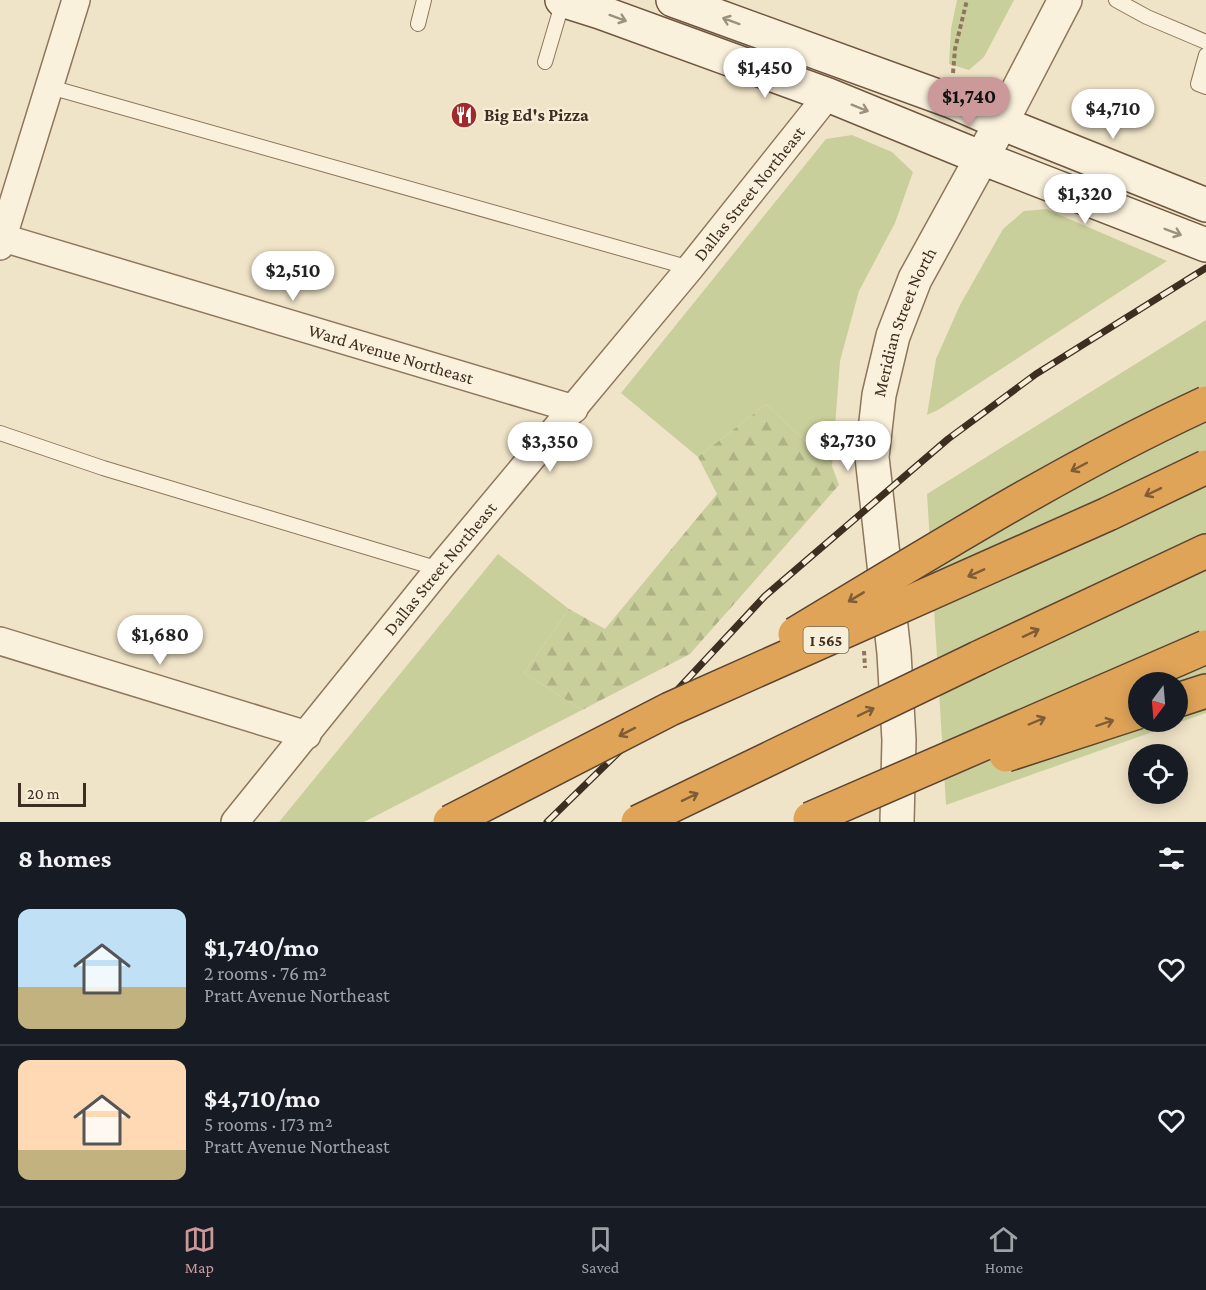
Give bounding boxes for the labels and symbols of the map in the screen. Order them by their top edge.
one-way arrow [608,14,627,25]
one-way arrow [722,14,741,25]
pin: $1,450 [716,48,814,99]
pin: $1,740 [920,77,1018,128]
pin: $4,710 [1064,89,1162,140]
restaurant icon: Big Ed's Pizza [449,100,479,130]
one-way arrow [850,103,869,114]
place label: Big Ed's Pizza [484,105,589,125]
street label: Dallas Street Northeast [690,122,810,265]
pin: $1,320 [1036,174,1134,225]
one-way arrow [1164,228,1182,239]
street label: Meridian Street North [869,244,941,399]
pin: $2,510 [244,251,342,302]
street label: Ward Avenue Northeast [306,320,477,389]
pin: $2,730 [799,421,897,472]
pin: $3,350 [501,422,599,473]
one-way arrow [1071,461,1088,473]
one-way arrow [1145,487,1163,499]
street label: Dallas Street Northeast [380,497,501,639]
one-way arrow [967,568,985,579]
one-way arrow [848,592,865,604]
pin: $1,680 [111,615,209,666]
road number: I 565 [804,627,848,653]
one-way arrow [1022,627,1040,639]
north arrow [1128,672,1188,732]
one-way arrow [857,706,875,718]
one-way arrow [1028,715,1046,726]
one-way arrow [1095,717,1114,728]
one-way arrow [618,727,636,738]
scale bar [18,780,86,808]
one-way arrow [681,790,699,802]

